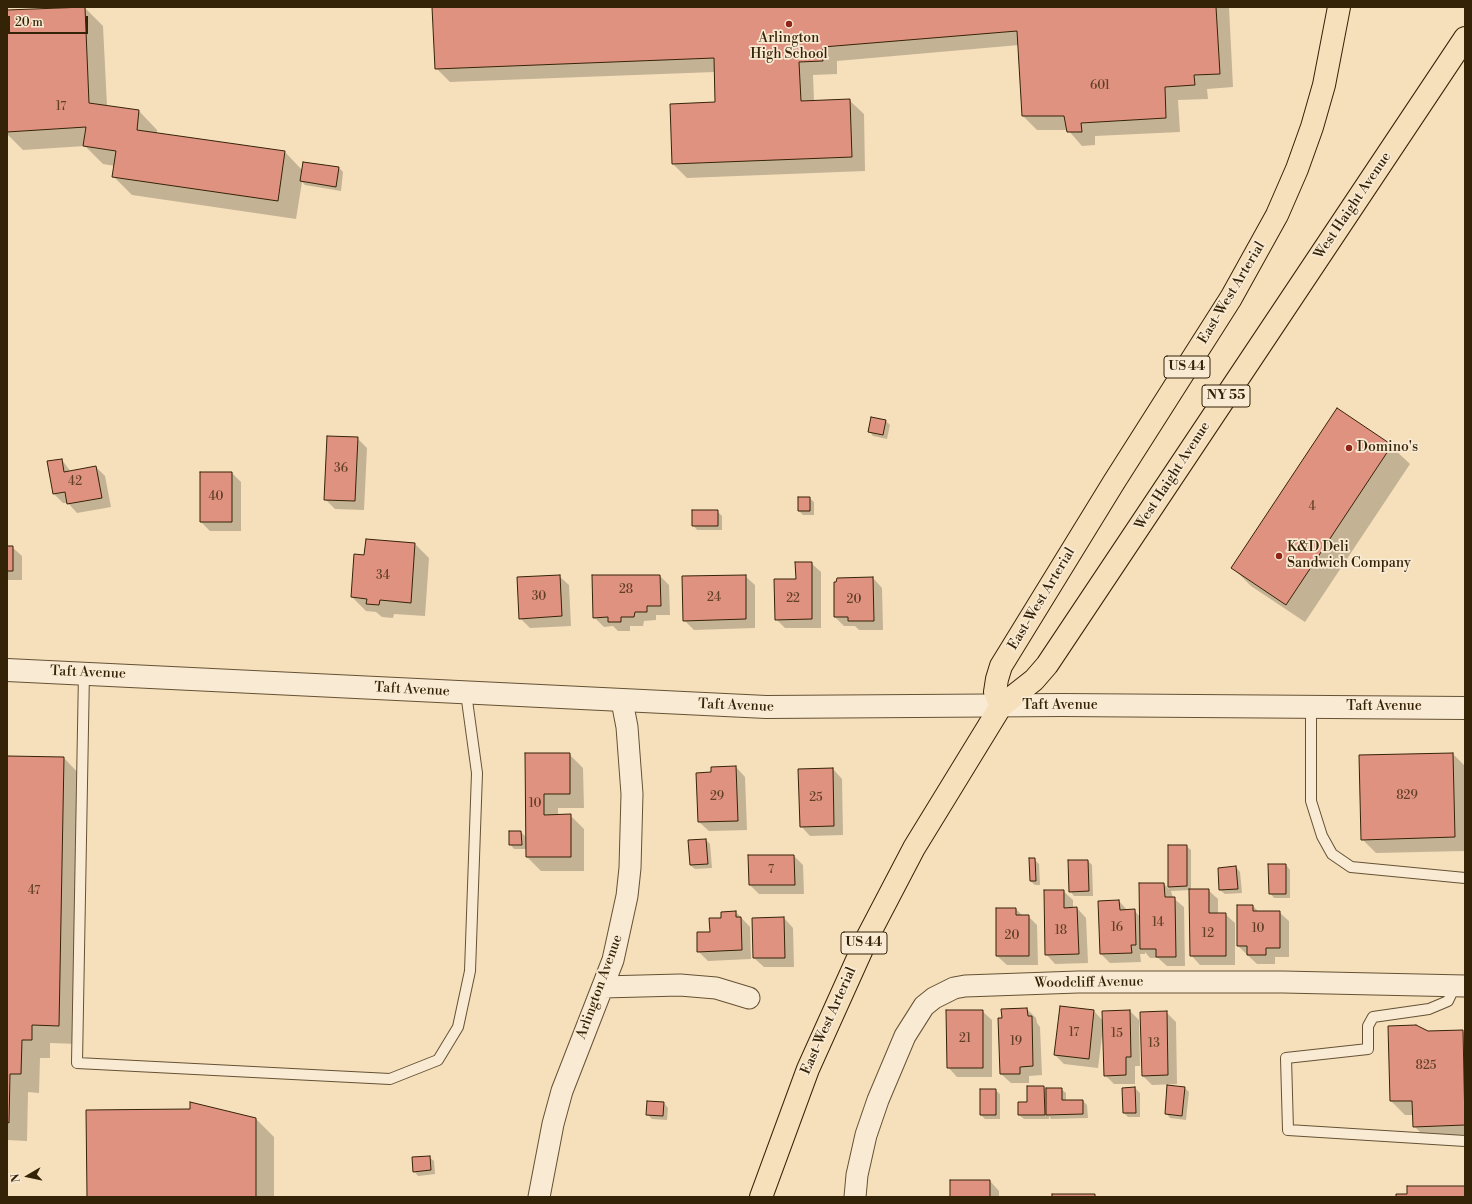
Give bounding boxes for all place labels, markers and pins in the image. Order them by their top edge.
marker: Arlington High School [784,19,794,29]
place label: Arlington High School [750,31,828,64]
place label: Domino's [1357,440,1418,456]
marker: Domino's [1344,443,1354,453]
place label: K&D Deli Sandwich Company [1287,540,1411,572]
marker: K&D Deli Sandwich Company [1274,551,1284,561]

